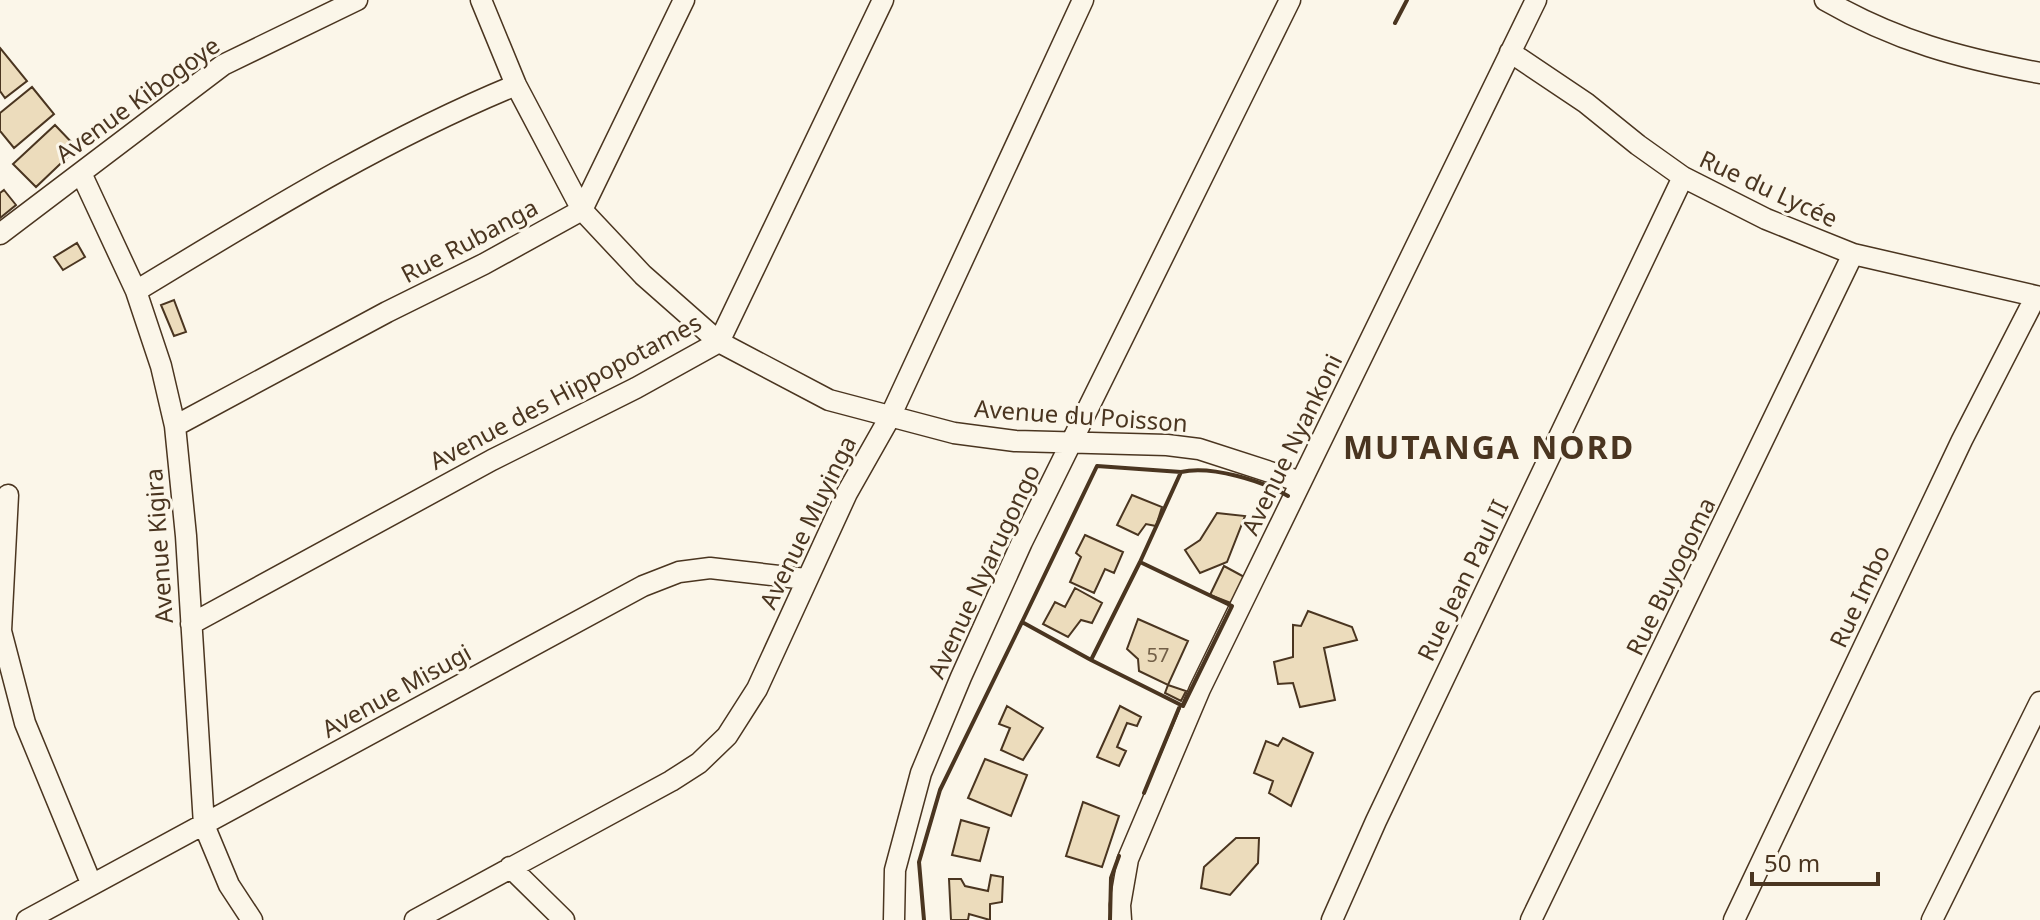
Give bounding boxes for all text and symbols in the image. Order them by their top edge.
street label: Avenue Kibogoye [48,28,226,170]
street label: Rue du Lycée [1695,142,1843,234]
street label: Rue Rubanga [395,190,543,290]
street label: Avenue des Hippopotames [423,305,707,477]
street label: Avenue Nyankoni [1233,348,1349,540]
street label: Avenue du Poisson [973,391,1189,439]
district label: MUTANGA NORD [1343,425,1635,468]
street label: Avenue Muyinga [751,430,863,614]
street label: Avenue Nyarugongo [919,459,1047,683]
street label: Avenue Kigira [136,467,180,625]
street label: Rue Buyogoma [1617,492,1723,660]
street label: Rue Jean Paul II [1409,494,1515,666]
street label: Rue Imbo [1821,539,1897,653]
street label: Avenue Misugi [316,635,476,745]
house number: 57 [1147,641,1169,668]
scale bar [1752,836,1878,886]
text: 50 m [1764,846,1820,879]

